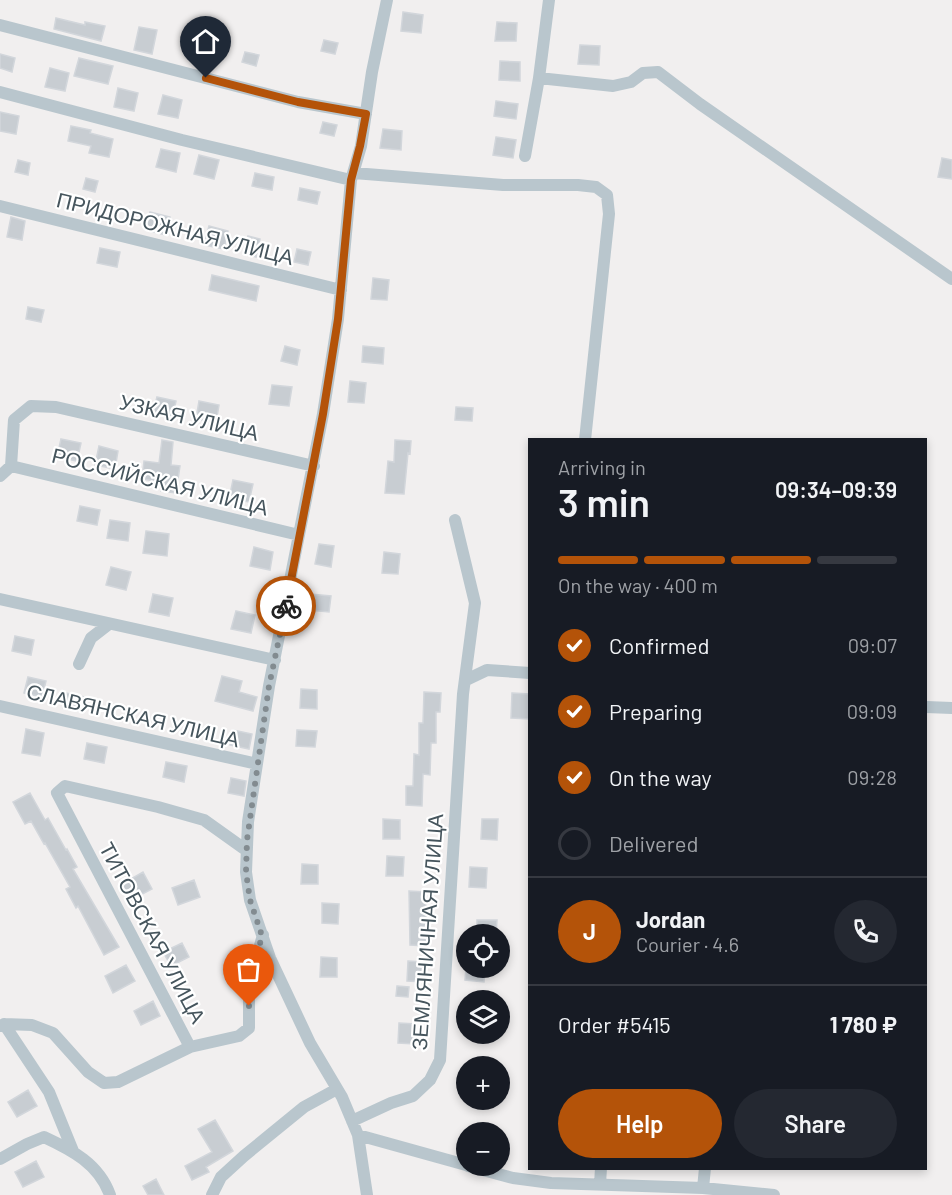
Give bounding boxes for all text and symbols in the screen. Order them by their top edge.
pin [180,16,231,78]
icon: home [189,25,222,58]
street label: ПРИДОРОЖНАЯ УЛИЦА [54,186,296,269]
street label: УЗКАЯ УЛИЦА [117,388,261,445]
street label: РОССИЙСКАЯ УЛИЦА [50,442,271,520]
text: Arriving in [558,455,646,479]
text: 09:34–09:39 [775,476,897,502]
text: 3 min [558,478,650,525]
text: On the way · 400 m [558,573,718,597]
courier [256,576,316,636]
icon: bike [270,590,303,623]
icon: check [558,629,591,662]
text: Confirmed [609,632,709,658]
text: 09:07 [848,633,897,657]
street label: СЛАВЯНСКАЯ УЛИЦА [24,678,242,751]
icon: check [558,695,591,728]
text: Preparing [609,698,702,724]
text: 09:09 [847,699,897,723]
icon: check [558,761,591,794]
text: On the way [609,764,712,790]
text: 09:28 [847,765,897,789]
street label: ЗЕМЛЯНИЧНАЯ УЛИЦА [406,813,447,1051]
text: Delivered [609,830,698,856]
street label: ТИТОВСКАЯ УЛИЦА [95,838,212,1027]
button: phone [834,900,897,963]
text: Jordan [636,906,705,932]
text: J [583,918,596,944]
map controls [456,924,510,1176]
button: locate [456,924,510,978]
text: Courier · 4.6 [636,932,739,956]
pin [223,944,274,1006]
icon: bag [232,953,265,986]
button: layers [456,990,510,1044]
text: Order #5415 [558,1011,671,1037]
text: 1 780 ₽ [830,1011,897,1037]
button: + [456,1056,510,1110]
button: Help [558,1089,722,1158]
button: Share [734,1089,897,1158]
button: − [456,1122,510,1176]

